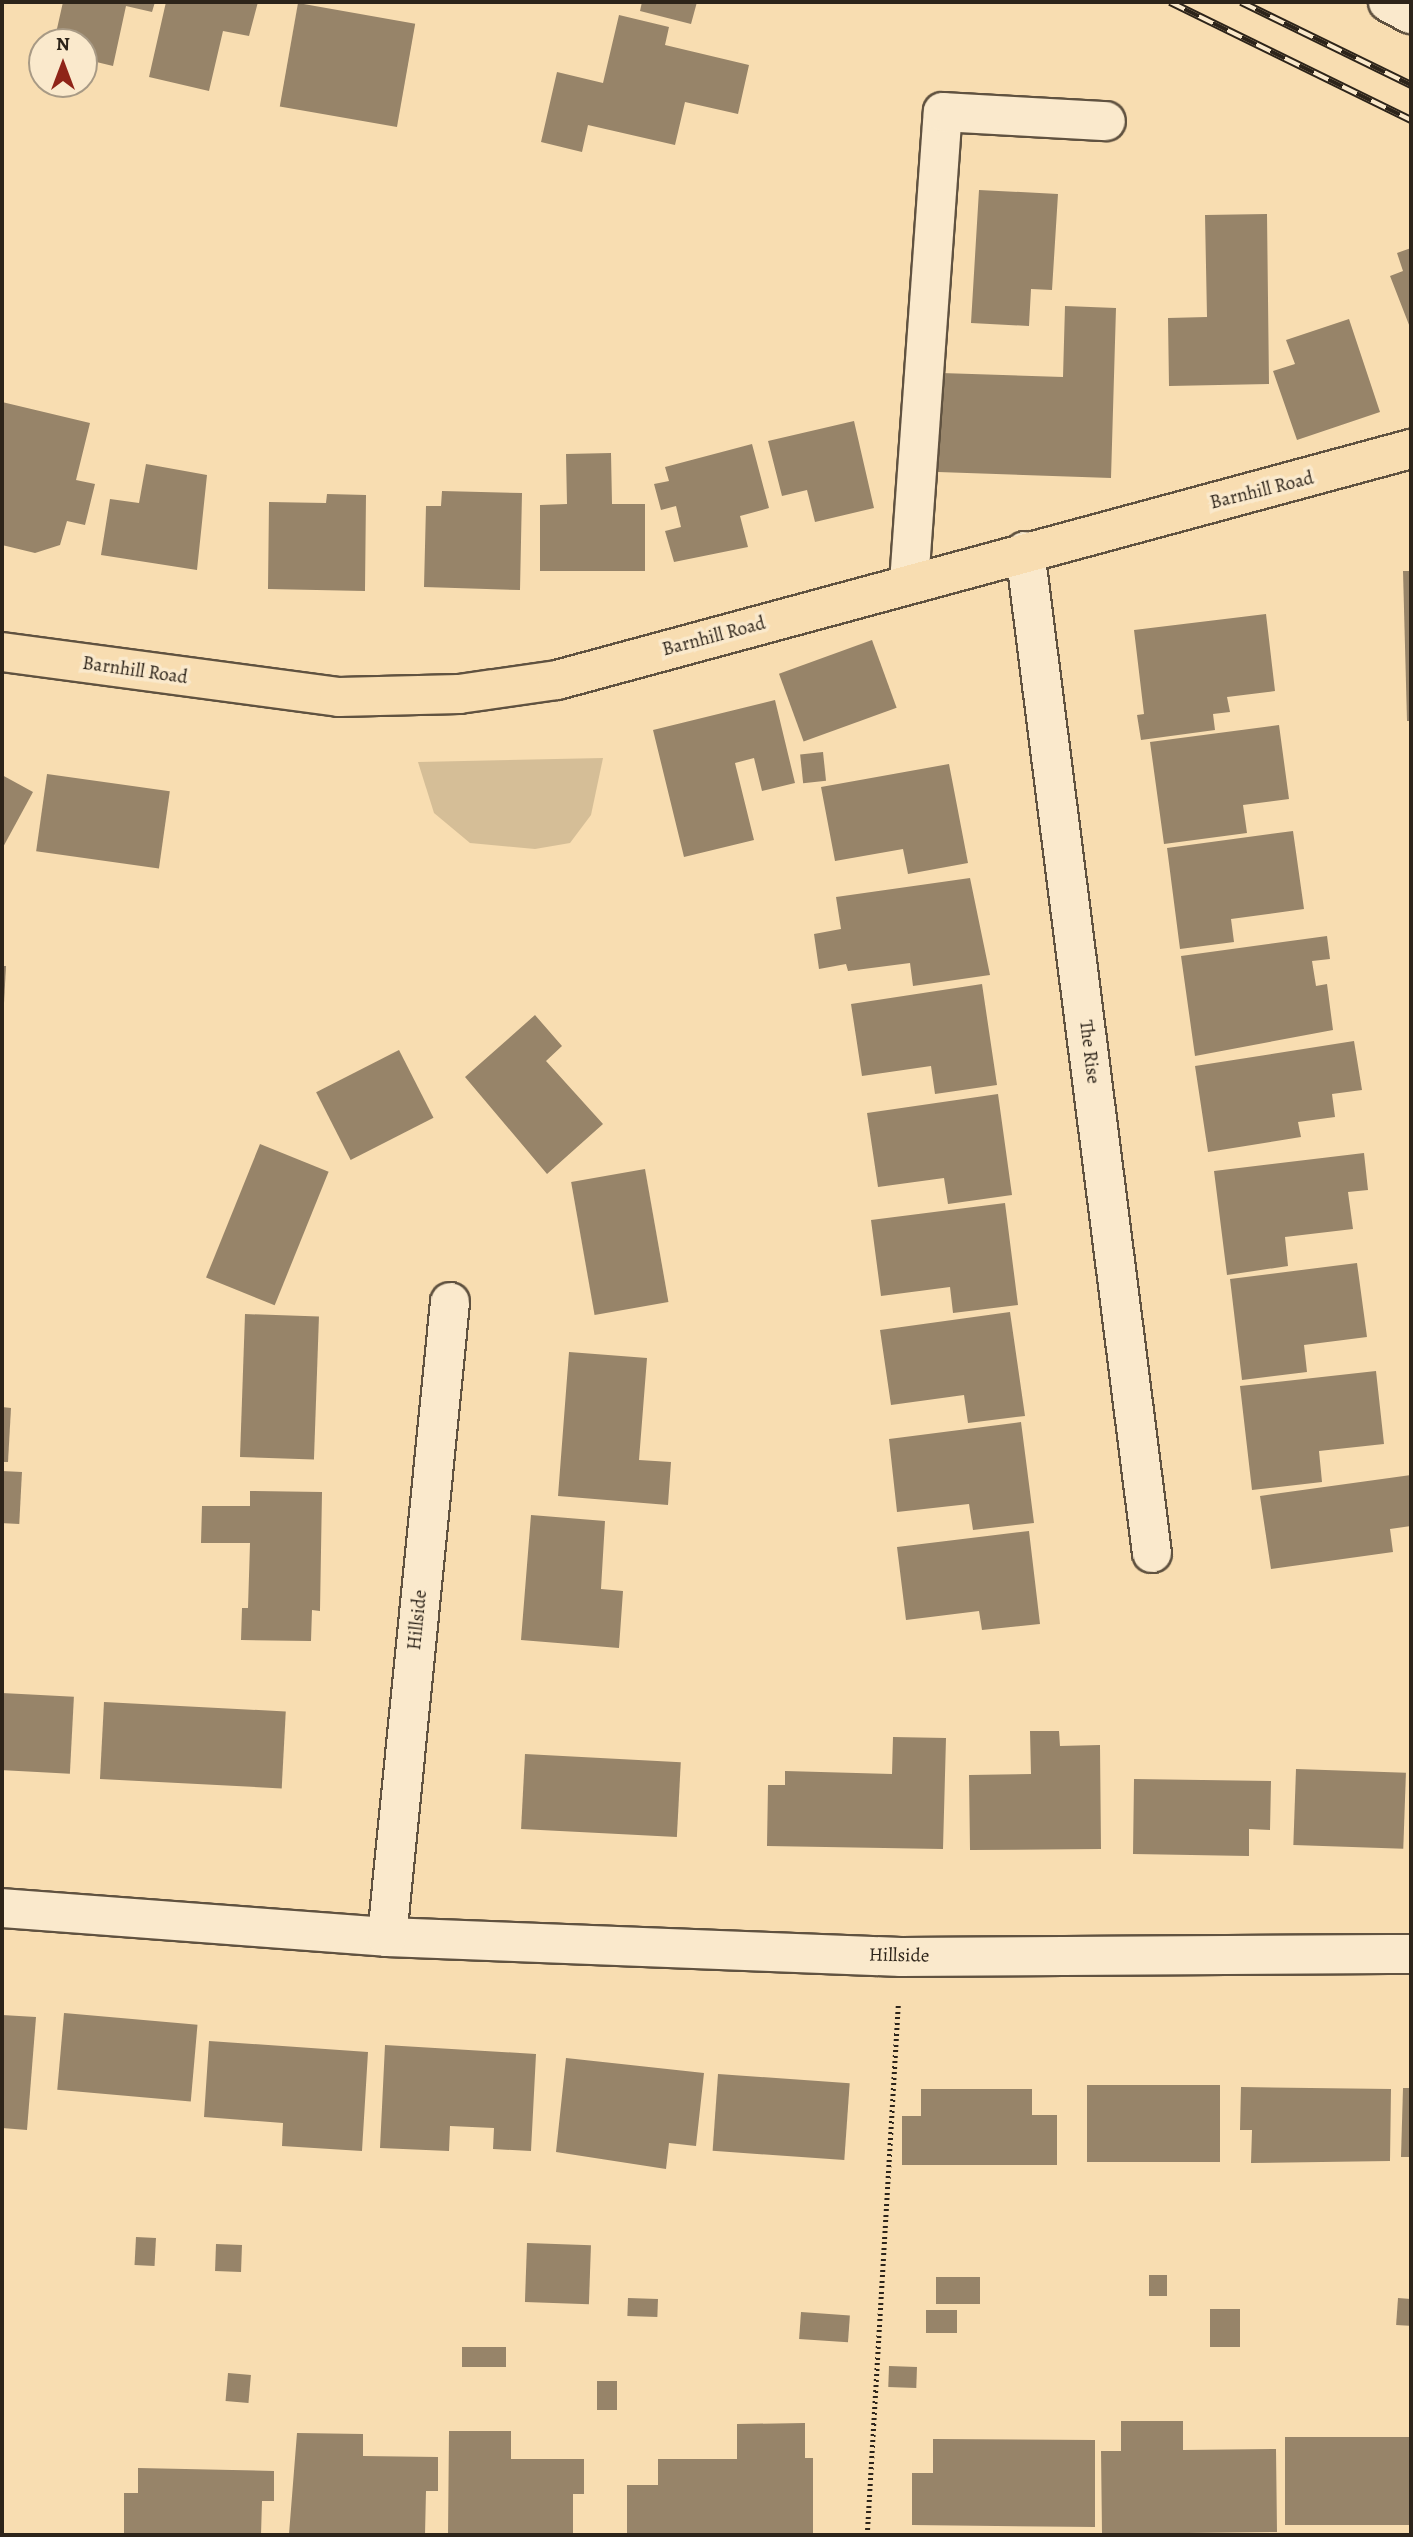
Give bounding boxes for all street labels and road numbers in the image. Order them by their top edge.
street label: Barnhill Road [1208,467,1316,515]
street label: Barnhill Road [660,612,768,662]
street label: Barnhill Road [81,652,189,690]
street label: The Rise [1074,1019,1104,1085]
street label: Hillside [404,1589,432,1651]
street label: Hillside [869,1944,929,1968]

